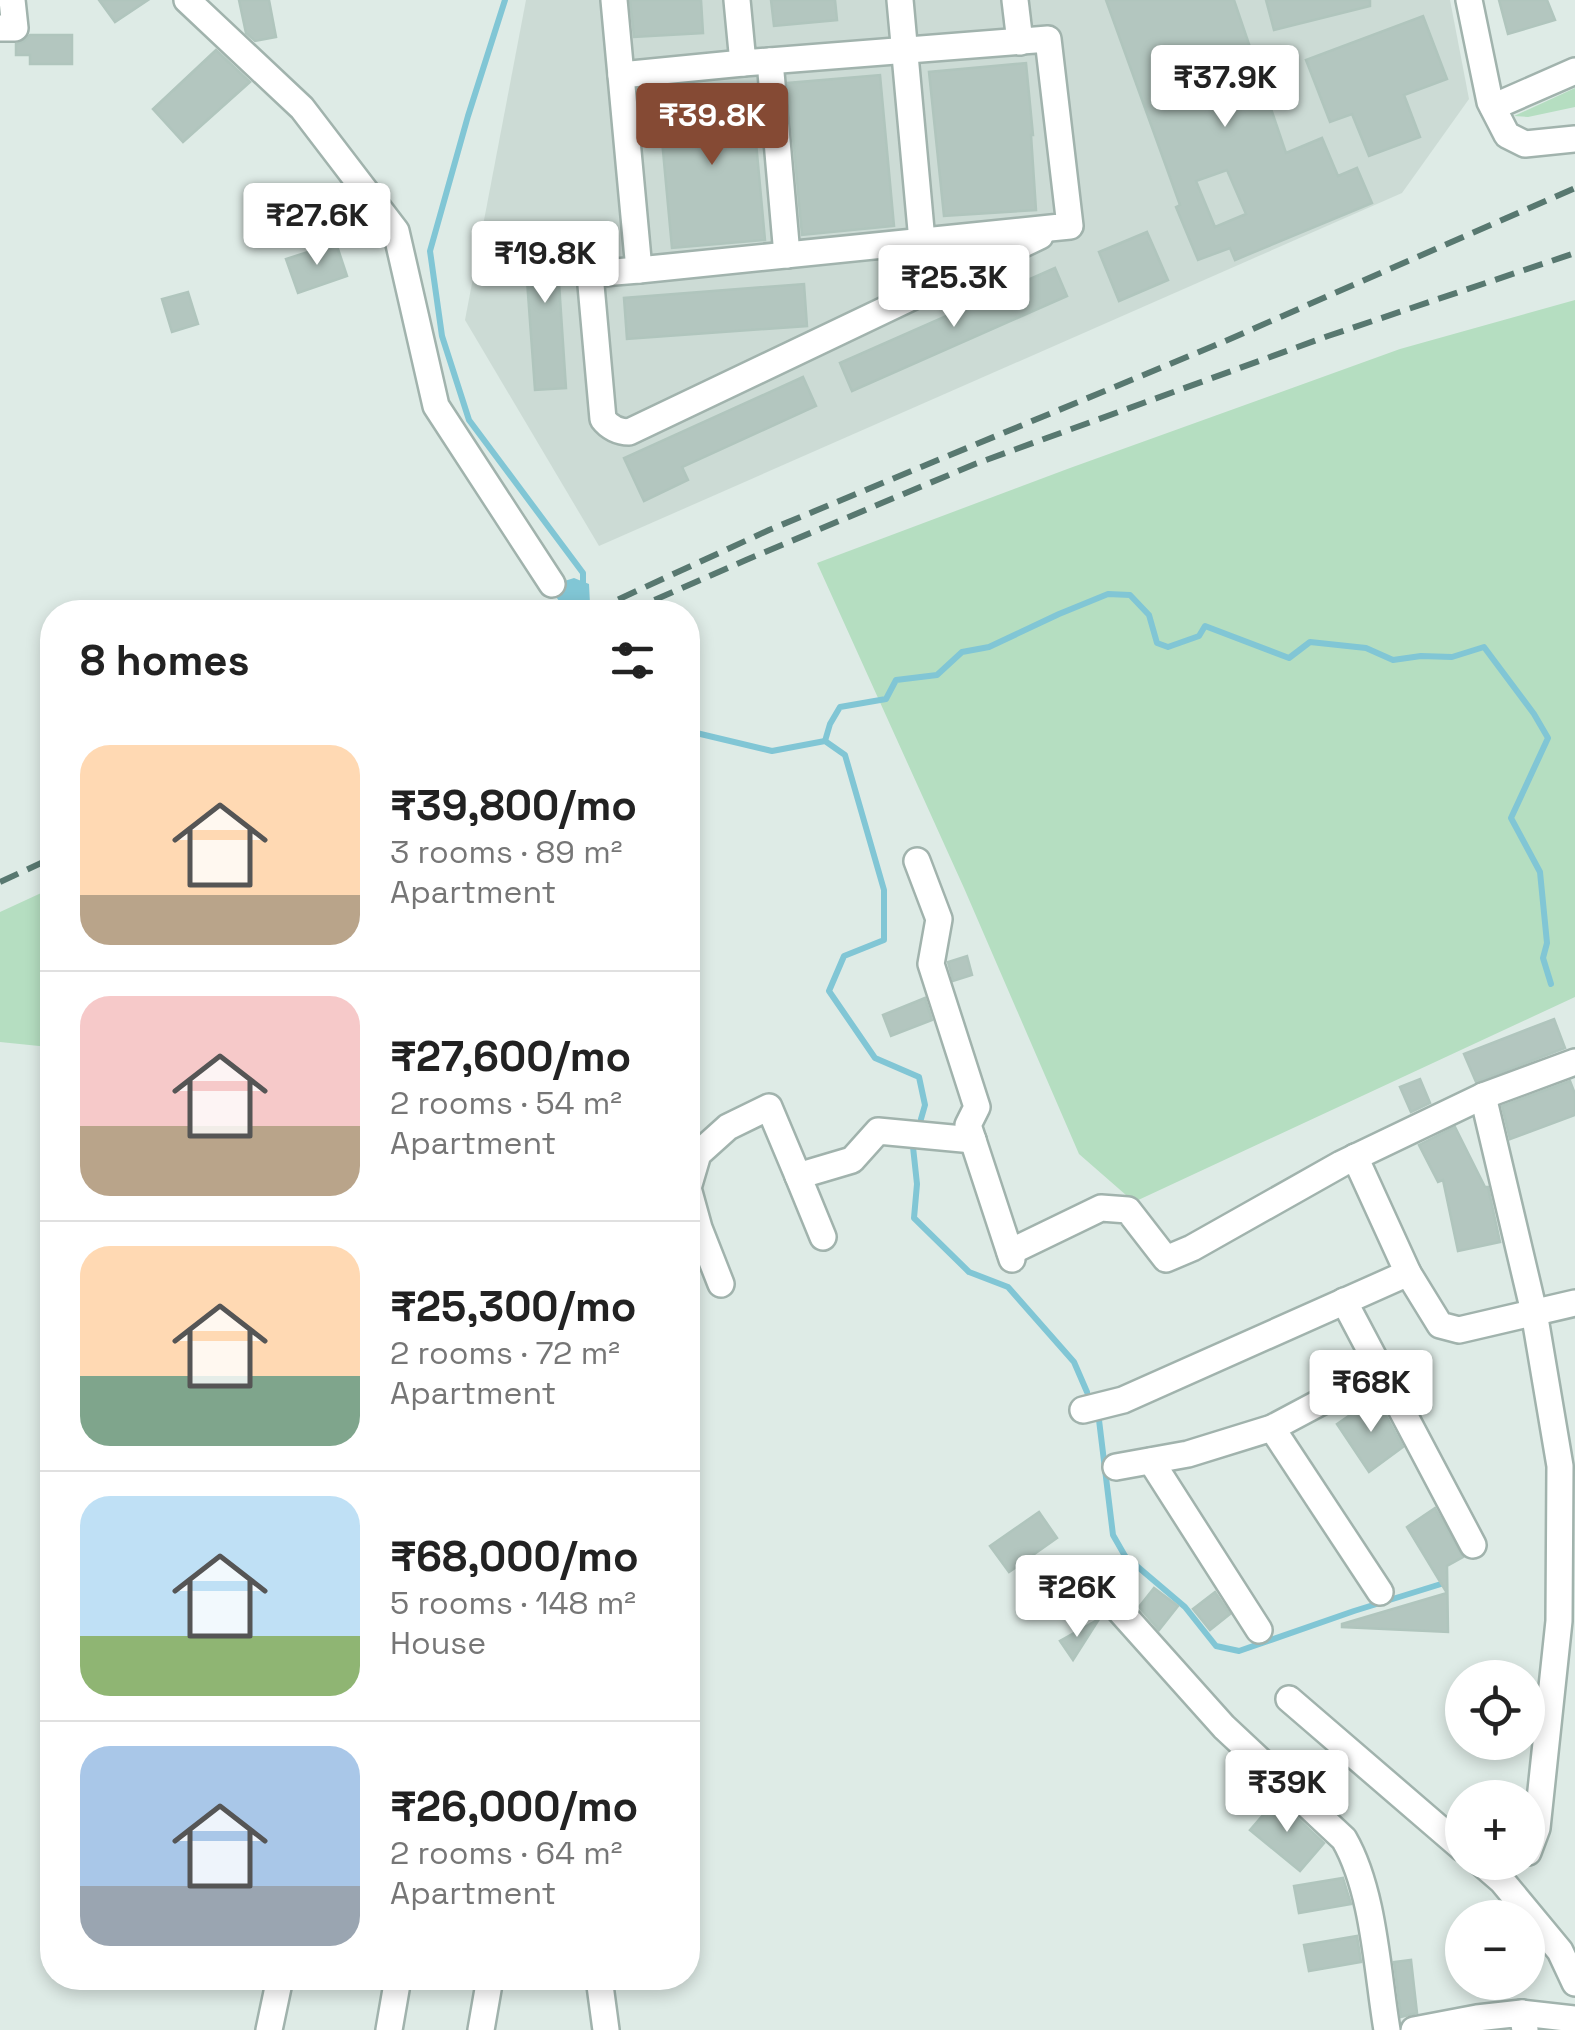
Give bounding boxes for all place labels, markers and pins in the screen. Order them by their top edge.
pin: ₹37.9K [1144,45,1306,130]
pin: ₹39.8K [631,83,793,168]
pin: ₹27.6K [236,183,398,268]
pin: ₹19.8K [464,221,626,306]
pin: ₹25.3K [873,245,1035,330]
pin: ₹68K [1312,1350,1430,1435]
pin: ₹26K [1018,1555,1136,1640]
pin: ₹39K [1228,1750,1346,1835]

